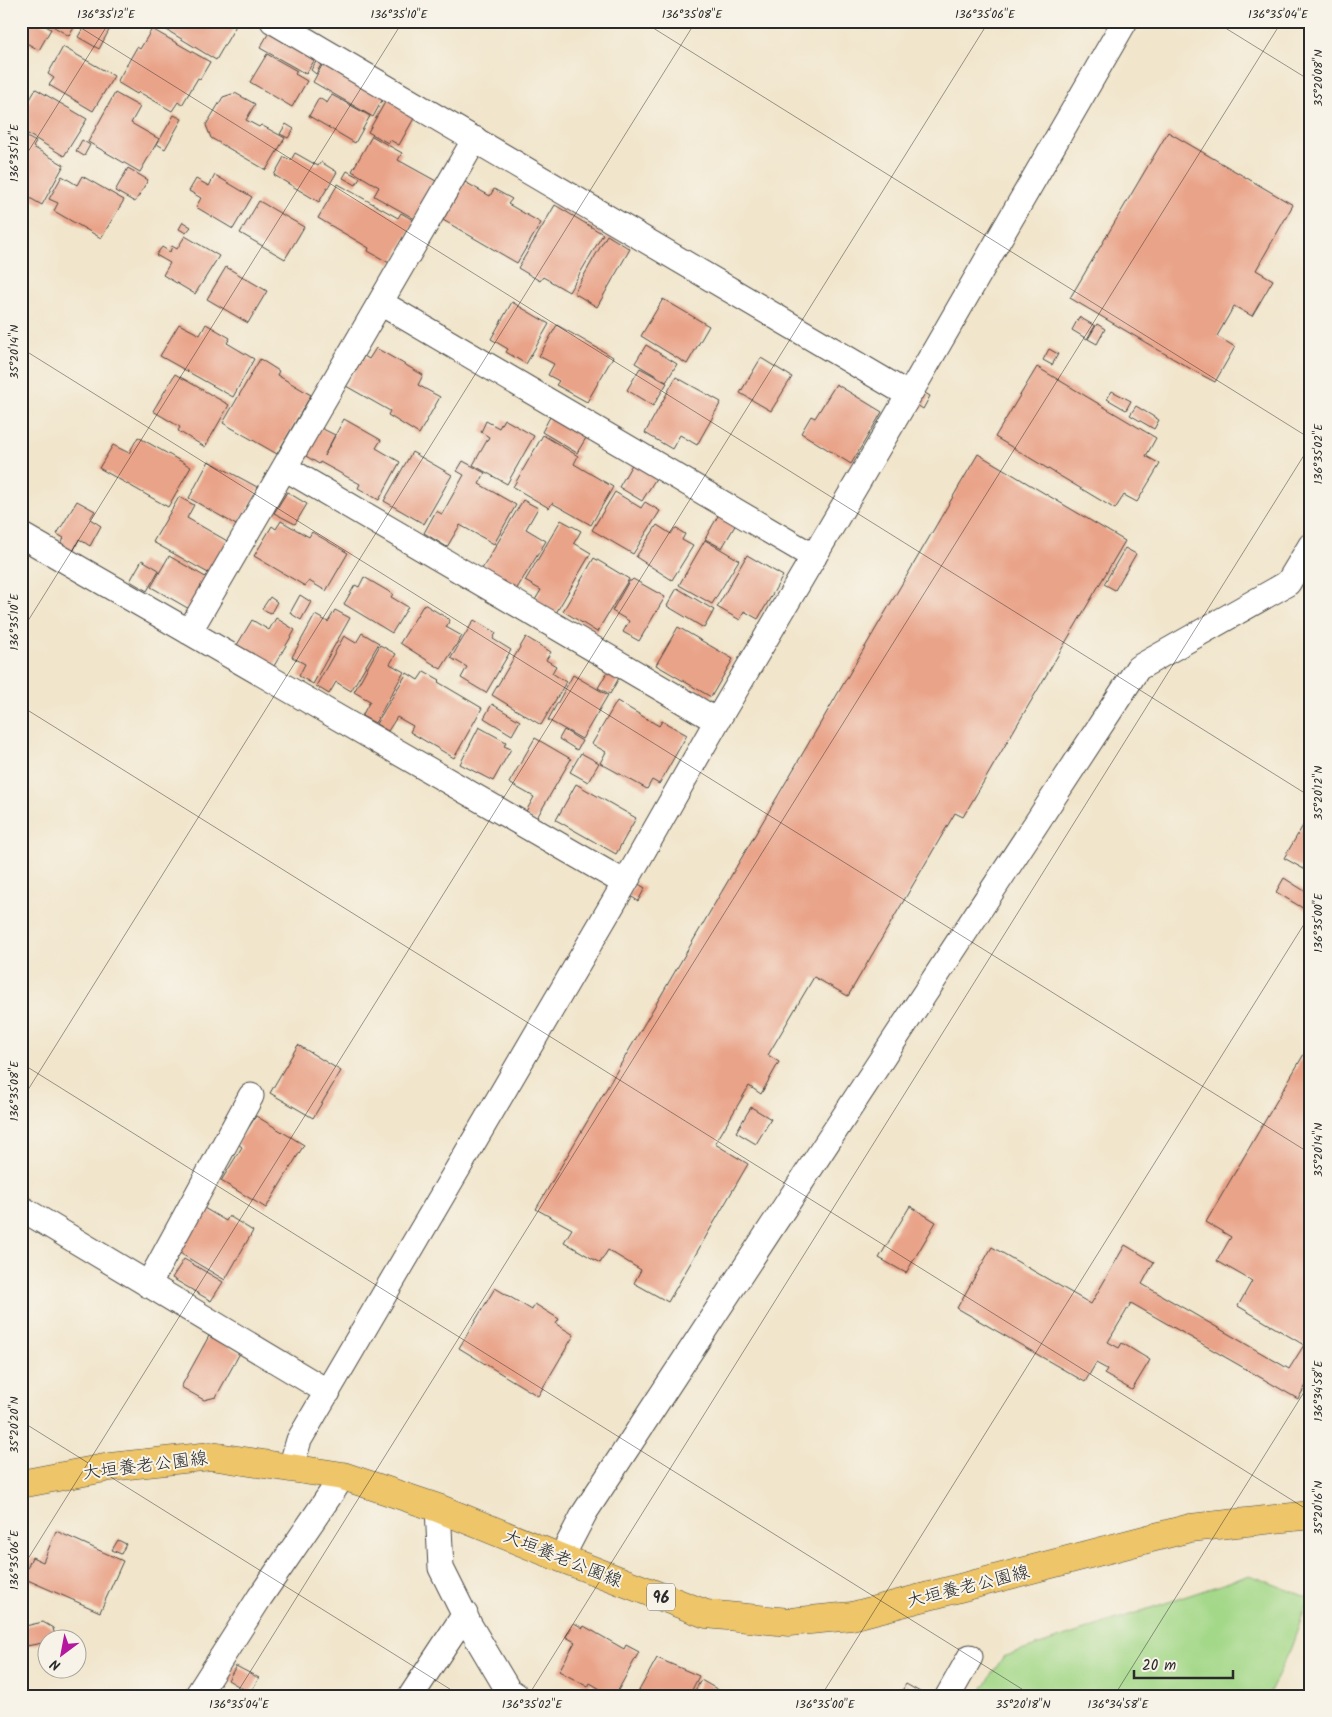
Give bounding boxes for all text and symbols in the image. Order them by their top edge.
text: 136°35'12"E [77,5,136,24]
text: 136°35'10"E [370,5,429,24]
text: 136°35'08"E [662,5,723,24]
text: 136°35'06"E [955,5,1016,24]
text: 136°35'04"E [1248,5,1309,24]
text: 35°20'08"N [1309,49,1328,107]
text: 136°35'12"E [5,123,24,182]
text: 35°20'14"N [5,325,24,379]
text: 136°35'02"E [1309,423,1328,484]
text: 136°35'10"E [5,592,24,651]
text: 35°20'12"N [1309,766,1328,820]
text: 136°35'00"E [1309,892,1328,953]
text: 136°35'08"E [5,1060,24,1121]
text: 35°20'14"N [1309,1123,1328,1177]
text: 136°34'58"E [1309,1359,1328,1422]
text: 35°20'20"N [5,1396,24,1454]
street label: 大垣養老公園線 [81,1444,209,1489]
text: 35°20'16"N [1309,1481,1328,1535]
street label: 大垣養老公園線 [499,1522,626,1596]
text: 136°35'06"E [5,1529,24,1590]
street label: 大垣養老公園線 [904,1558,1033,1617]
road number: 96 [647,1584,675,1610]
north arrow [38,1630,88,1680]
scale bar [1134,1647,1233,1679]
text: N [46,1652,65,1676]
text: 20 m [1142,1654,1176,1678]
text: 136°35'04"E [209,1695,270,1714]
text: 136°35'02"E [502,1695,563,1714]
text: 136°35'00"E [795,1695,856,1714]
text: 35°20'18"N [995,1695,1051,1714]
text: 136°34'58"E [1087,1695,1150,1714]

